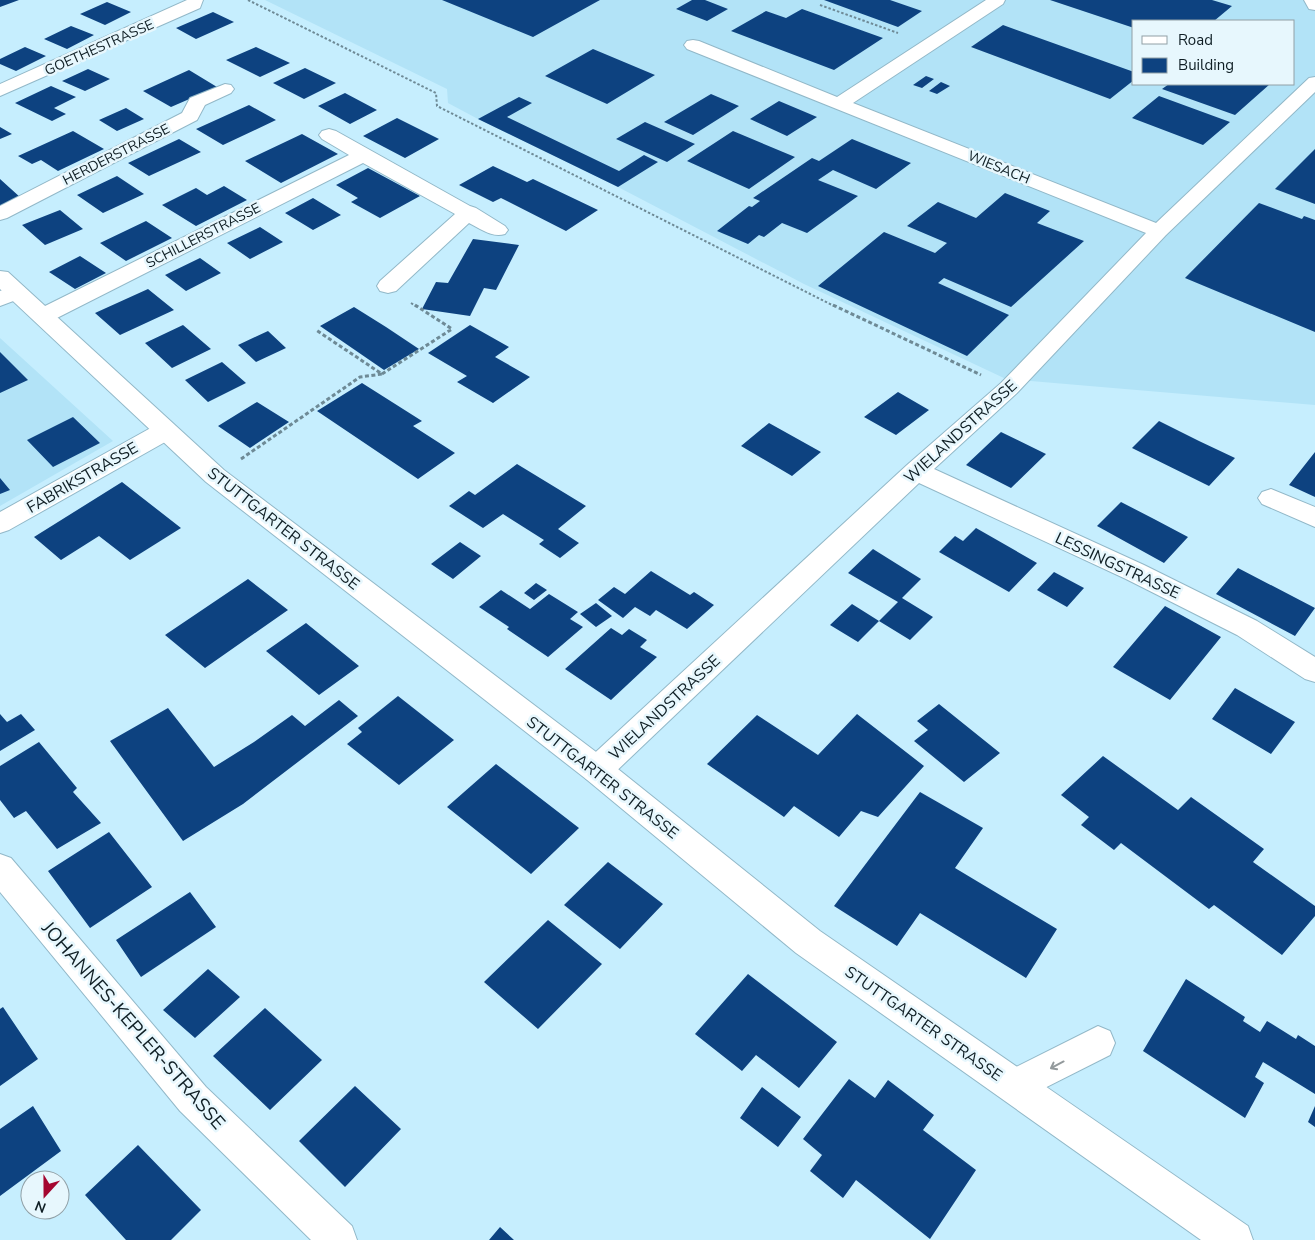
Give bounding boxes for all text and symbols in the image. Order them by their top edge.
street label: GOETHESTRASSE [42,15,157,80]
legend [1132,20,1295,85]
text: Road [1178,30,1213,50]
text: Building [1178,55,1234,75]
street label: HERDERSTRASSE [60,119,173,190]
street label: WIESACH [965,146,1033,189]
street label: SCHILLERSTRASSE [143,198,264,273]
street label: WIELANDSTRASSE [899,375,1022,488]
street label: FABRIKSTRASSE [23,437,142,519]
street label: STUTTGARTER STRASSE [203,462,364,595]
street label: LESSINGSTRASSE [1052,527,1184,604]
street label: WIELANDSTRASSE [604,650,725,765]
street label: STUTTGARTER STRASSE [522,711,683,844]
street label: JOHANNES-KEPLER-STRASSE [35,915,231,1135]
street label: STUTTGARTER STRASSE [840,961,1006,1087]
one-way arrow [1049,1060,1064,1070]
north arrow [20,1170,70,1220]
text: N [32,1196,49,1217]

